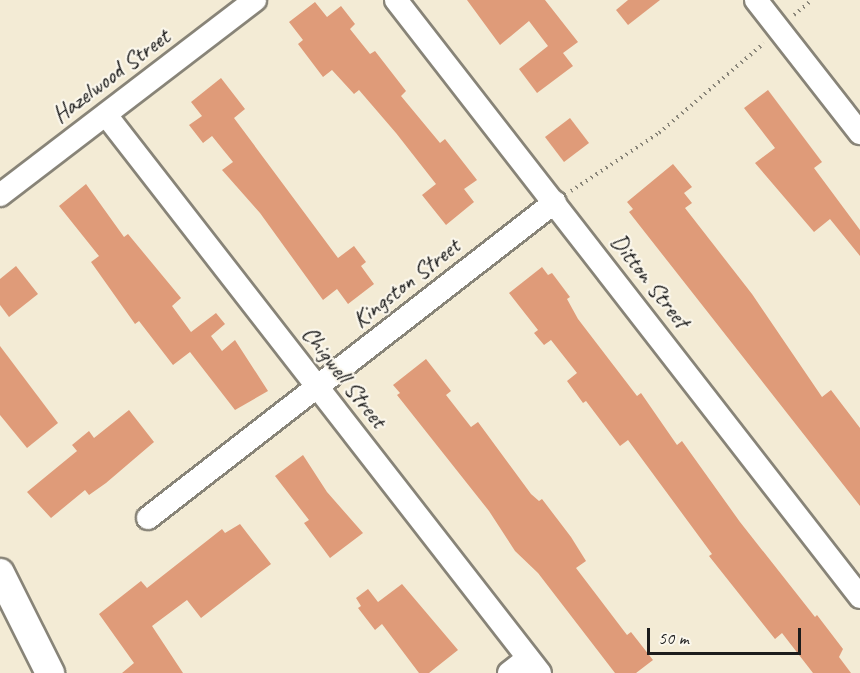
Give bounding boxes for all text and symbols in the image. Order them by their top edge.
street label: Hazelwood Street [46,22,176,130]
street label: Ditton Street [604,228,696,334]
street label: Kingston Street [346,232,466,334]
street label: Chigwell Street [295,320,393,434]
scale bar [650,616,804,654]
text: 50 m [658,627,689,649]

